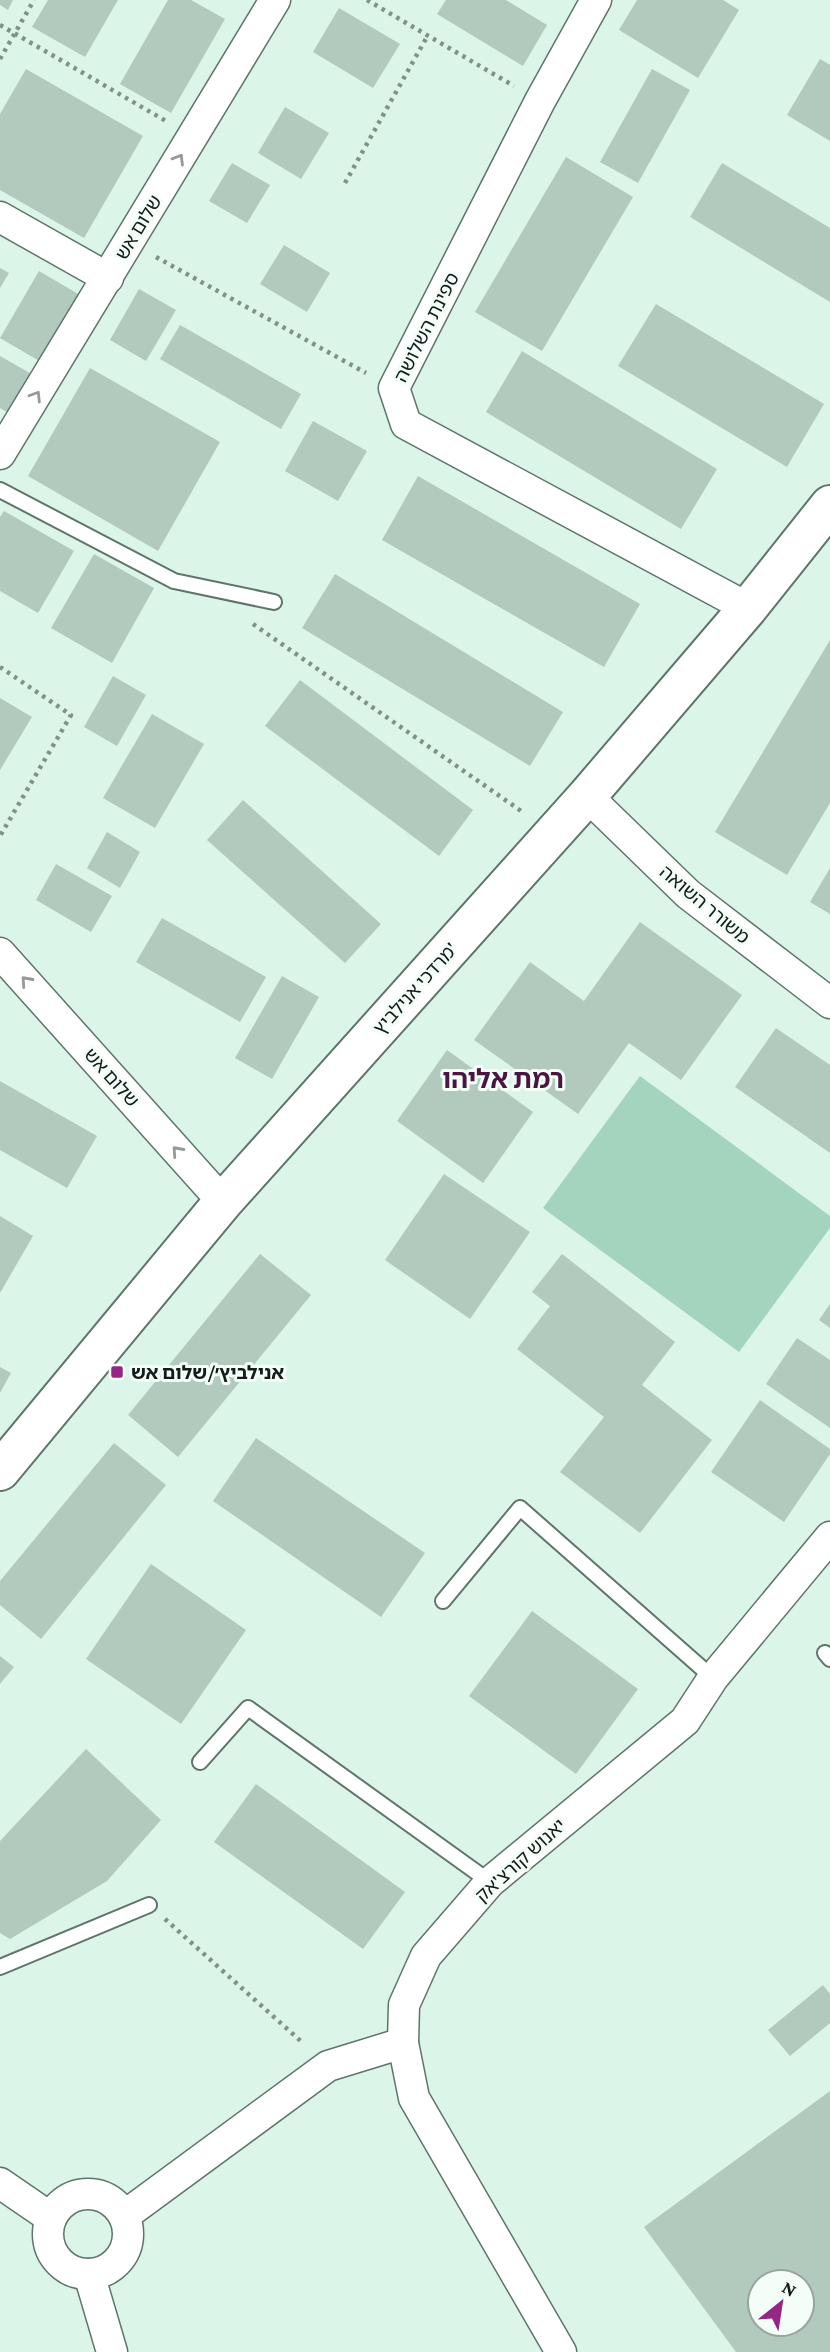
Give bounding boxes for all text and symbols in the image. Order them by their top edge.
one-way arrow [170,154,183,167]
street label: שלום אש [111,191,166,263]
street label: ספינת השלושה [390,269,463,385]
one-way arrow [27,390,40,403]
street label: משורר השואה [656,861,754,948]
street label: מרדכי אנילביץ' [369,938,462,1038]
one-way arrow [21,976,34,989]
street label: שלום אש [80,1044,143,1111]
district label: רמת אליהו [442,1065,564,1094]
one-way arrow [173,1146,186,1159]
place label: אנילביץ׳/שלום אש [131,1362,284,1383]
marker: אנילביץ׳/שלום אש [109,1364,125,1380]
street label: יאנוש קורצ'אק [471,1814,570,1906]
north arrow [746,2268,816,2338]
text: N [778,2276,800,2301]

